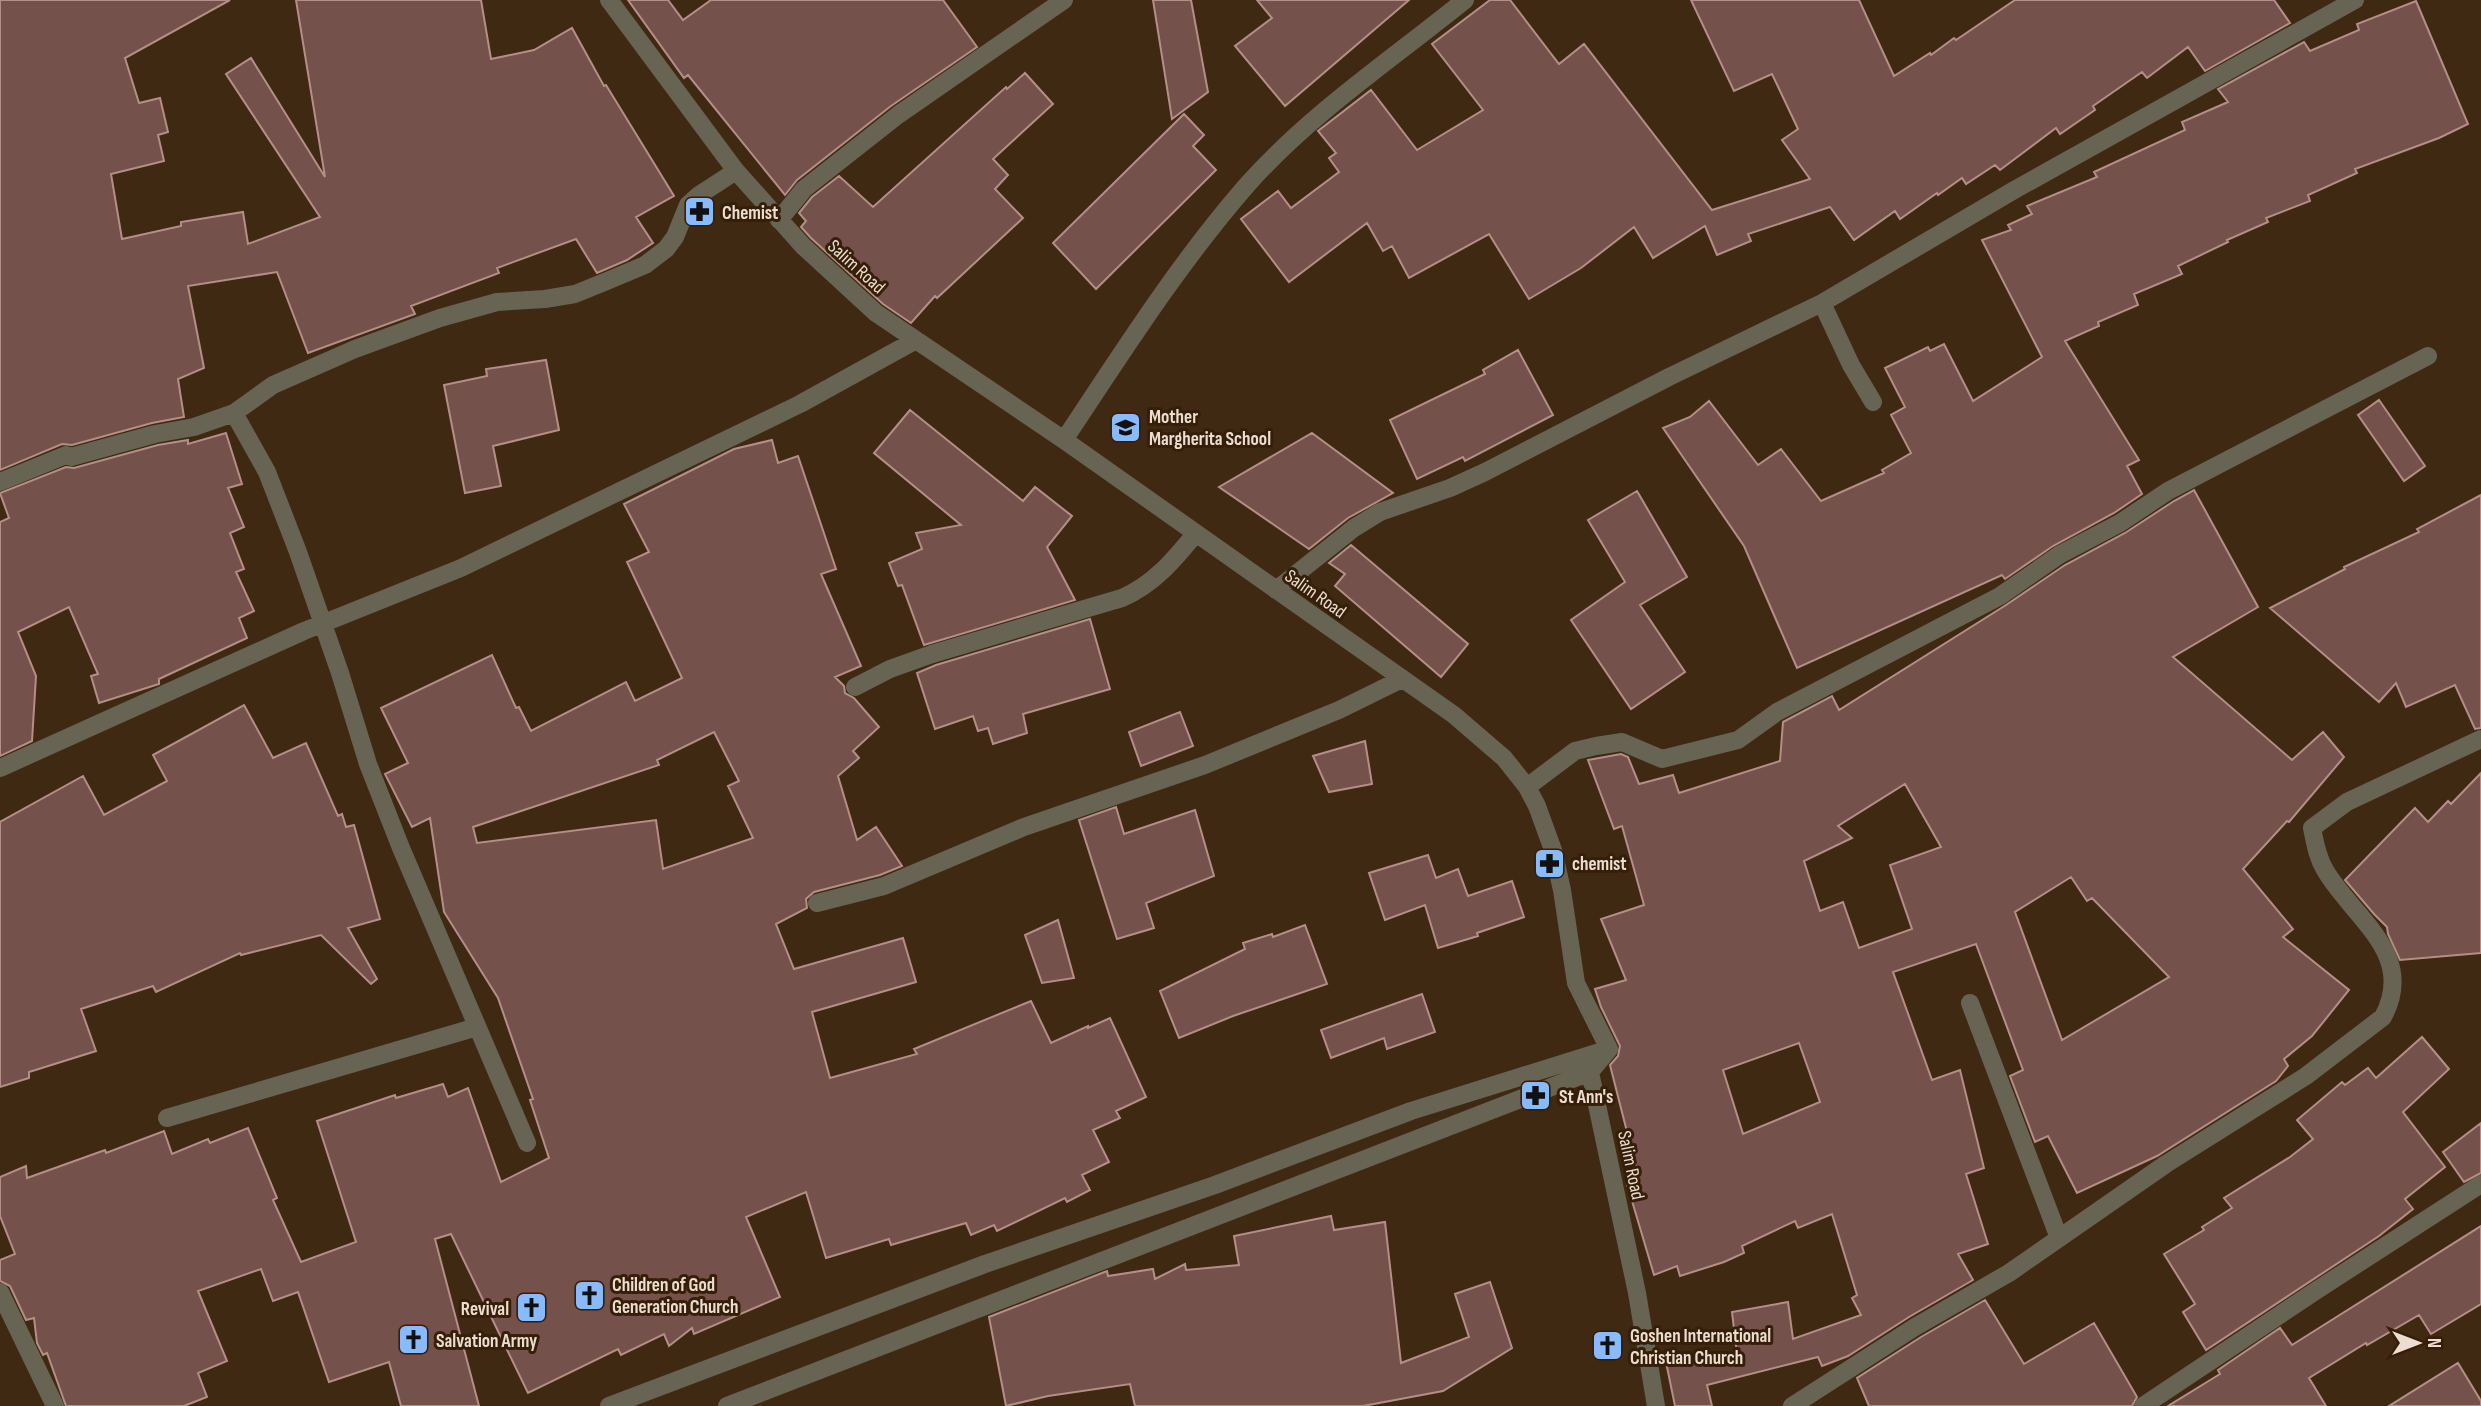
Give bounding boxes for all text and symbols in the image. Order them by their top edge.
pharmacy icon: Chemist [682,195,716,229]
place label: Chemist [722,202,778,225]
street label: Salim Road [822,235,890,299]
place label: Mother Margherita School [1149,406,1271,451]
school or university icon: Mother Margherita School [1109,410,1143,444]
street label: Salim Road [1280,565,1350,624]
pharmacy icon: chemist [1532,846,1566,880]
place label: chemist [1572,853,1627,876]
pharmacy icon: St Ann's [1519,1079,1553,1113]
place label: St Ann's [1559,1086,1613,1109]
street label: Salim Road [1612,1129,1649,1202]
place label: Children of God Generation Church [612,1274,739,1319]
church icon: Children of God Generation Church [572,1278,606,1312]
church icon: Revival [515,1291,549,1325]
place label: Revival [461,1298,509,1321]
north arrow [2383,1308,2453,1378]
church icon: Salvation Army [396,1323,430,1357]
place label: Goshen International Christian Church [1630,1325,1771,1370]
church icon: Goshen International Christian Church [1590,1329,1624,1363]
place label: Salvation Army [436,1330,537,1353]
text: N [2422,1338,2445,1348]

